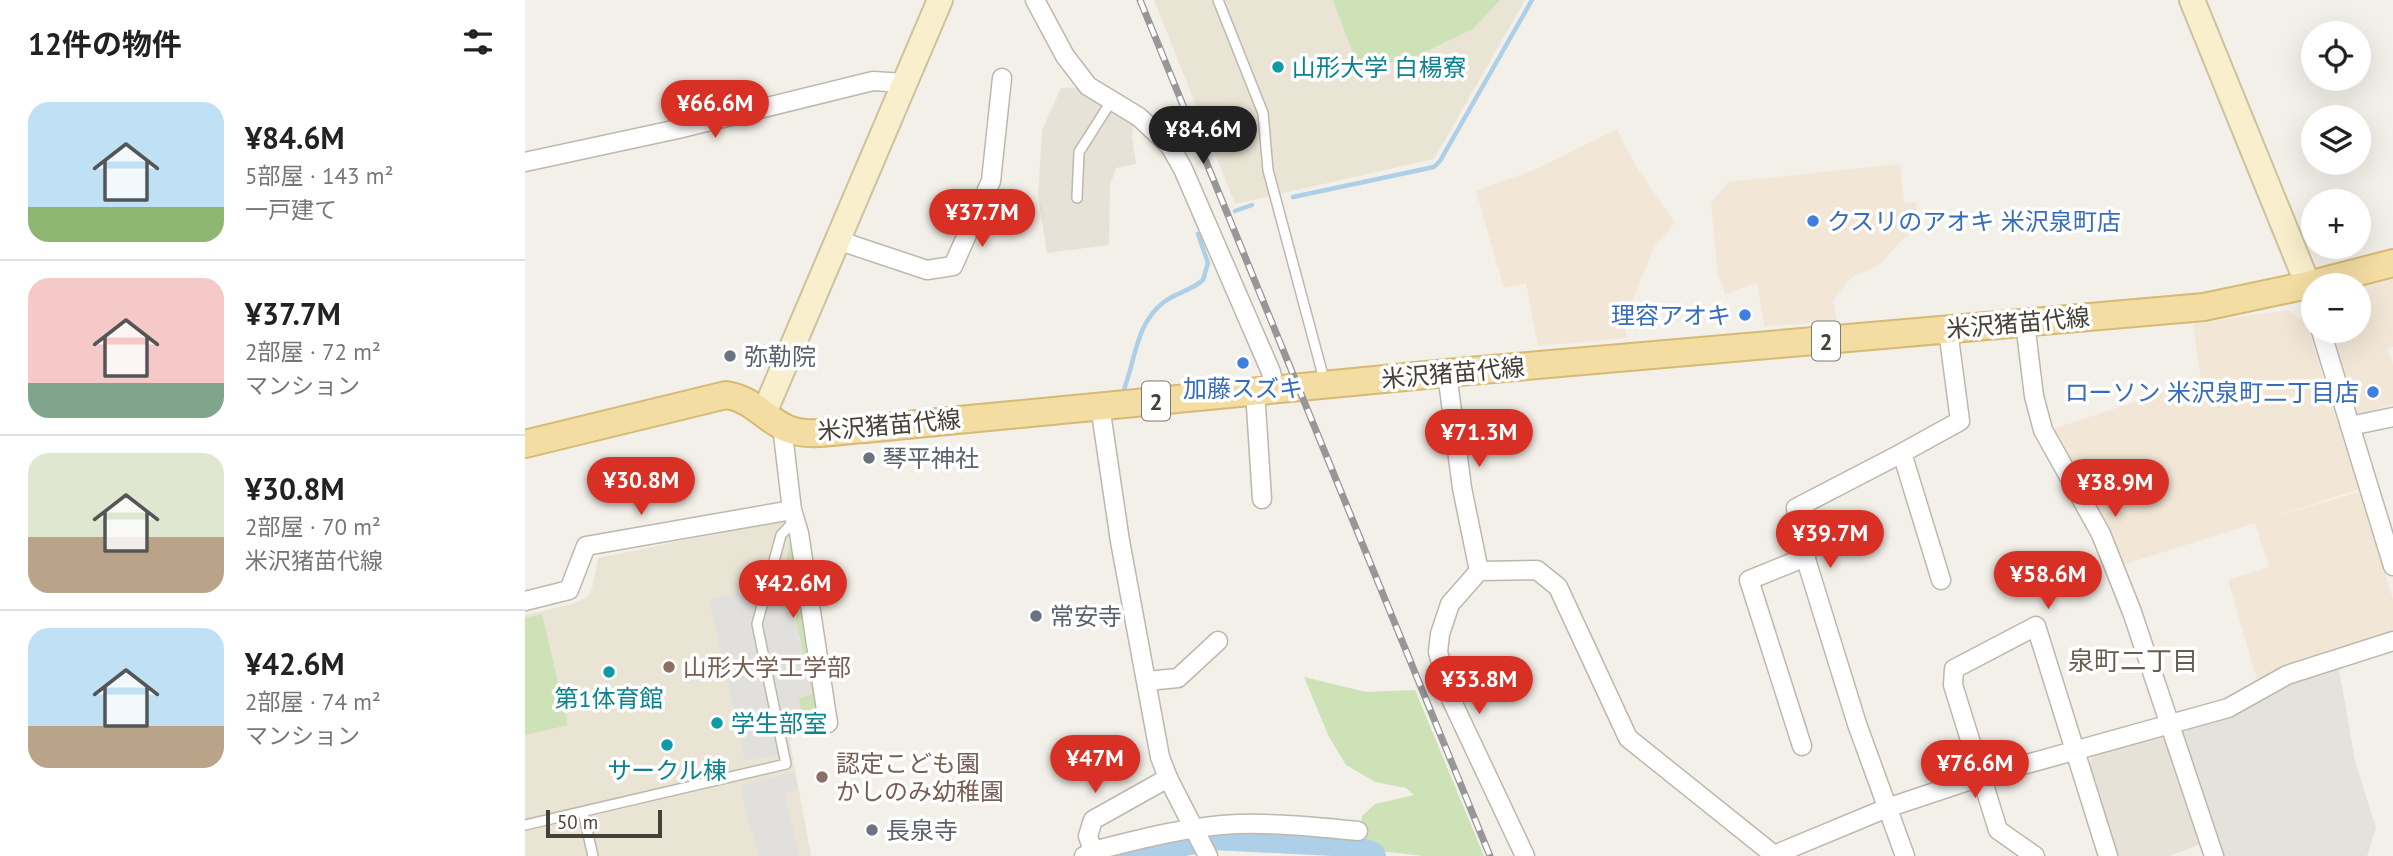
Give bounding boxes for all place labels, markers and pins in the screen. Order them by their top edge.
place label: 山形大学 白楊寮 [1292,52,1466,83]
marker: 山形大学 白楊寮 [1270,59,1286,75]
pin: ¥66.6M [658,80,772,140]
pin: ¥84.6M [1146,106,1260,166]
pin: ¥37.7M [925,190,1039,249]
place label: クスリのアオキ 米沢泉町店 [1827,206,2121,237]
marker: クスリのアオキ 米沢泉町店 [1805,213,1821,229]
place label: 理容アオキ [1611,300,1731,331]
marker: 理容アオキ [1737,307,1753,323]
place label: 弥勒院 [744,341,816,372]
marker: 弥勒院 [722,348,738,364]
marker: 加藤スズキ [1235,355,1251,371]
place label: 加藤スズキ [1183,373,1303,404]
place label: ローソン 米沢泉町二丁目店 [2065,377,2359,408]
marker: ローソン 米沢泉町二丁目店 [2365,384,2381,400]
pin: ¥71.3M [1422,410,1536,469]
place label: 琴平神社 [883,443,979,474]
marker: 琴平神社 [861,450,877,466]
pin: ¥30.8M [584,458,698,517]
pin: ¥38.9M [2058,460,2172,519]
pin: ¥39.7M [1773,510,1887,570]
pin: ¥58.6M [1991,552,2105,611]
pin: ¥42.6M [736,560,850,620]
place label: 常安寺 [1050,601,1122,632]
marker: 常安寺 [1028,608,1044,624]
place label: 山形大学工学部 [683,652,851,683]
pin: ¥33.8M [1422,656,1536,716]
marker: 山形大学工学部 [661,659,677,675]
marker: 第1体育館 [601,664,617,680]
place label: 第1体育館 [554,683,664,714]
place label: 学生部室 [731,708,827,739]
marker: 学生部室 [709,715,725,731]
pin: ¥47M [1054,736,1136,795]
marker: サークル棟 [659,737,675,753]
pin: ¥76.6M [1918,740,2032,800]
place label: 認定こども園 かしのみ幼稚園 [836,748,1004,807]
place label: サークル棟 [607,755,727,786]
marker: 認定こども園 かしのみ幼稚園 [814,769,830,785]
place label: 長泉寺 [886,815,958,846]
marker: 長泉寺 [864,822,880,838]

